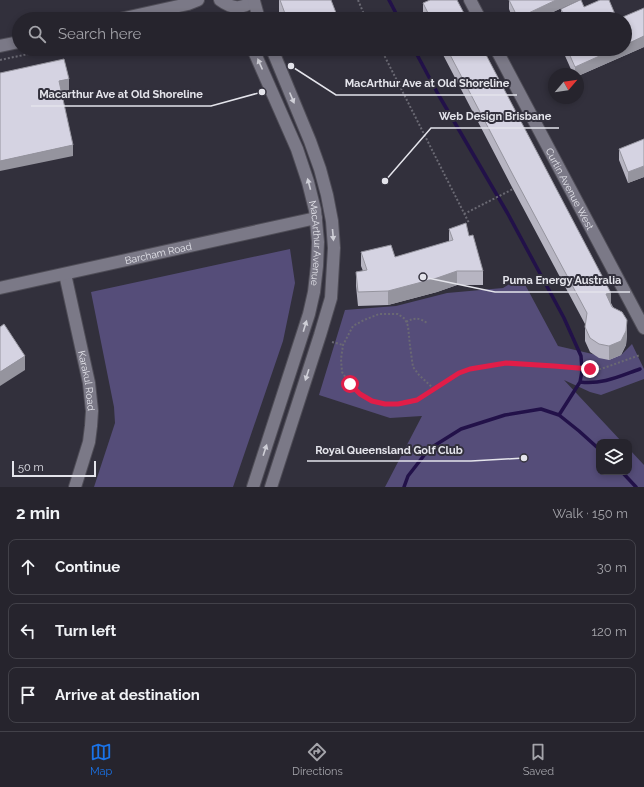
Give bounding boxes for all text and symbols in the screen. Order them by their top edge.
search box [12,12,632,56]
icon: search [26,23,48,45]
text: Search here [58,25,141,43]
one-way arrow [257,58,263,70]
north arrow [548,68,584,104]
callout: MacArthur Ave at Old Shoreline [336,72,517,95]
text: MacArthur Ave at Old Shoreline [345,77,510,90]
callout: Macarthur Ave at Old Shoreline [31,83,211,106]
text: Macarthur Ave at Old Shoreline [39,88,203,101]
one-way arrow [289,92,295,103]
callout: Web Design Brisbane [431,105,559,128]
text: Web Design Brisbane [439,110,552,123]
street label: Curtin Avenue West [543,146,596,232]
one-way arrow [306,178,312,190]
street label: MacArthur Avenue [307,199,323,286]
one-way arrow [330,229,337,241]
street label: Barcham Road [124,241,193,266]
callout: Puma Energy Australia [495,269,630,292]
text: Puma Energy Australia [503,274,621,287]
one-way arrow [303,320,309,332]
street label: Karakul Road [76,350,97,411]
route end [581,360,599,378]
one-way arrow [304,370,310,382]
route start [341,375,359,393]
callout: Royal Queensland Golf Club [307,438,471,461]
map controls [596,439,632,475]
button: layers [596,439,632,475]
one-way arrow [263,444,269,456]
text: Royal Queensland Golf Club [315,444,463,457]
scale bar [12,459,96,478]
text: 50 m [18,461,44,474]
text: 2 min [16,503,60,523]
text: Walk · 150 m [553,506,628,521]
icon: ahead [17,556,39,578]
text: Continue [55,558,120,576]
text: 30 m [597,560,627,575]
icon: left [17,620,39,642]
text: Turn left [55,622,116,640]
text: 120 m [591,624,627,639]
icon: arrive [17,684,39,706]
text: Arrive at destination [55,686,200,704]
tab: Map [90,741,112,778]
tab: Directions [292,741,343,778]
tab: Saved [523,741,554,778]

